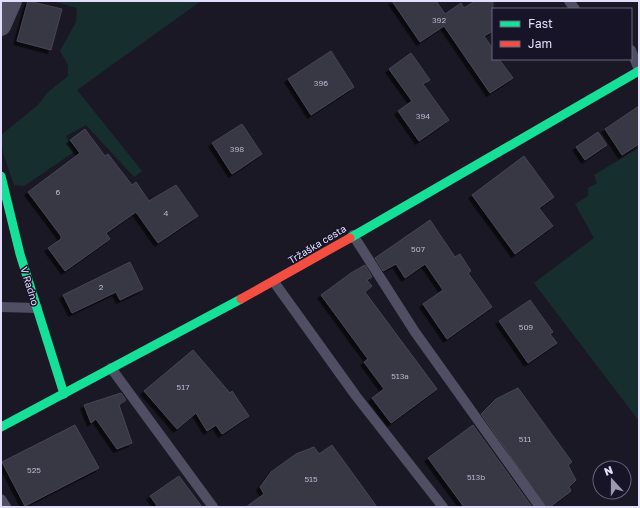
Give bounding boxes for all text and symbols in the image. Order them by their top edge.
legend [492,8,632,60]
house number: 392 [432,15,446,25]
text: Fast [528,16,553,31]
text: Jam [528,36,552,51]
house number: 396 [314,78,328,88]
house number: 394 [416,111,430,121]
house number: 398 [230,144,244,154]
house number: 6 [56,187,61,197]
house number: 4 [164,208,169,218]
street label: Tržaška cesta [286,222,348,266]
house number: 507 [411,244,425,254]
street label: V Radno [18,265,42,307]
house number: 2 [99,282,104,292]
house number: 509 [519,322,533,332]
house number: 513a [391,371,409,381]
house number: 517 [177,382,189,392]
house number: 511 [519,434,531,444]
north arrow [592,460,632,500]
text: N [602,463,614,478]
house number: 525 [27,465,41,475]
house number: 513b [467,472,485,482]
house number: 515 [304,474,318,484]

